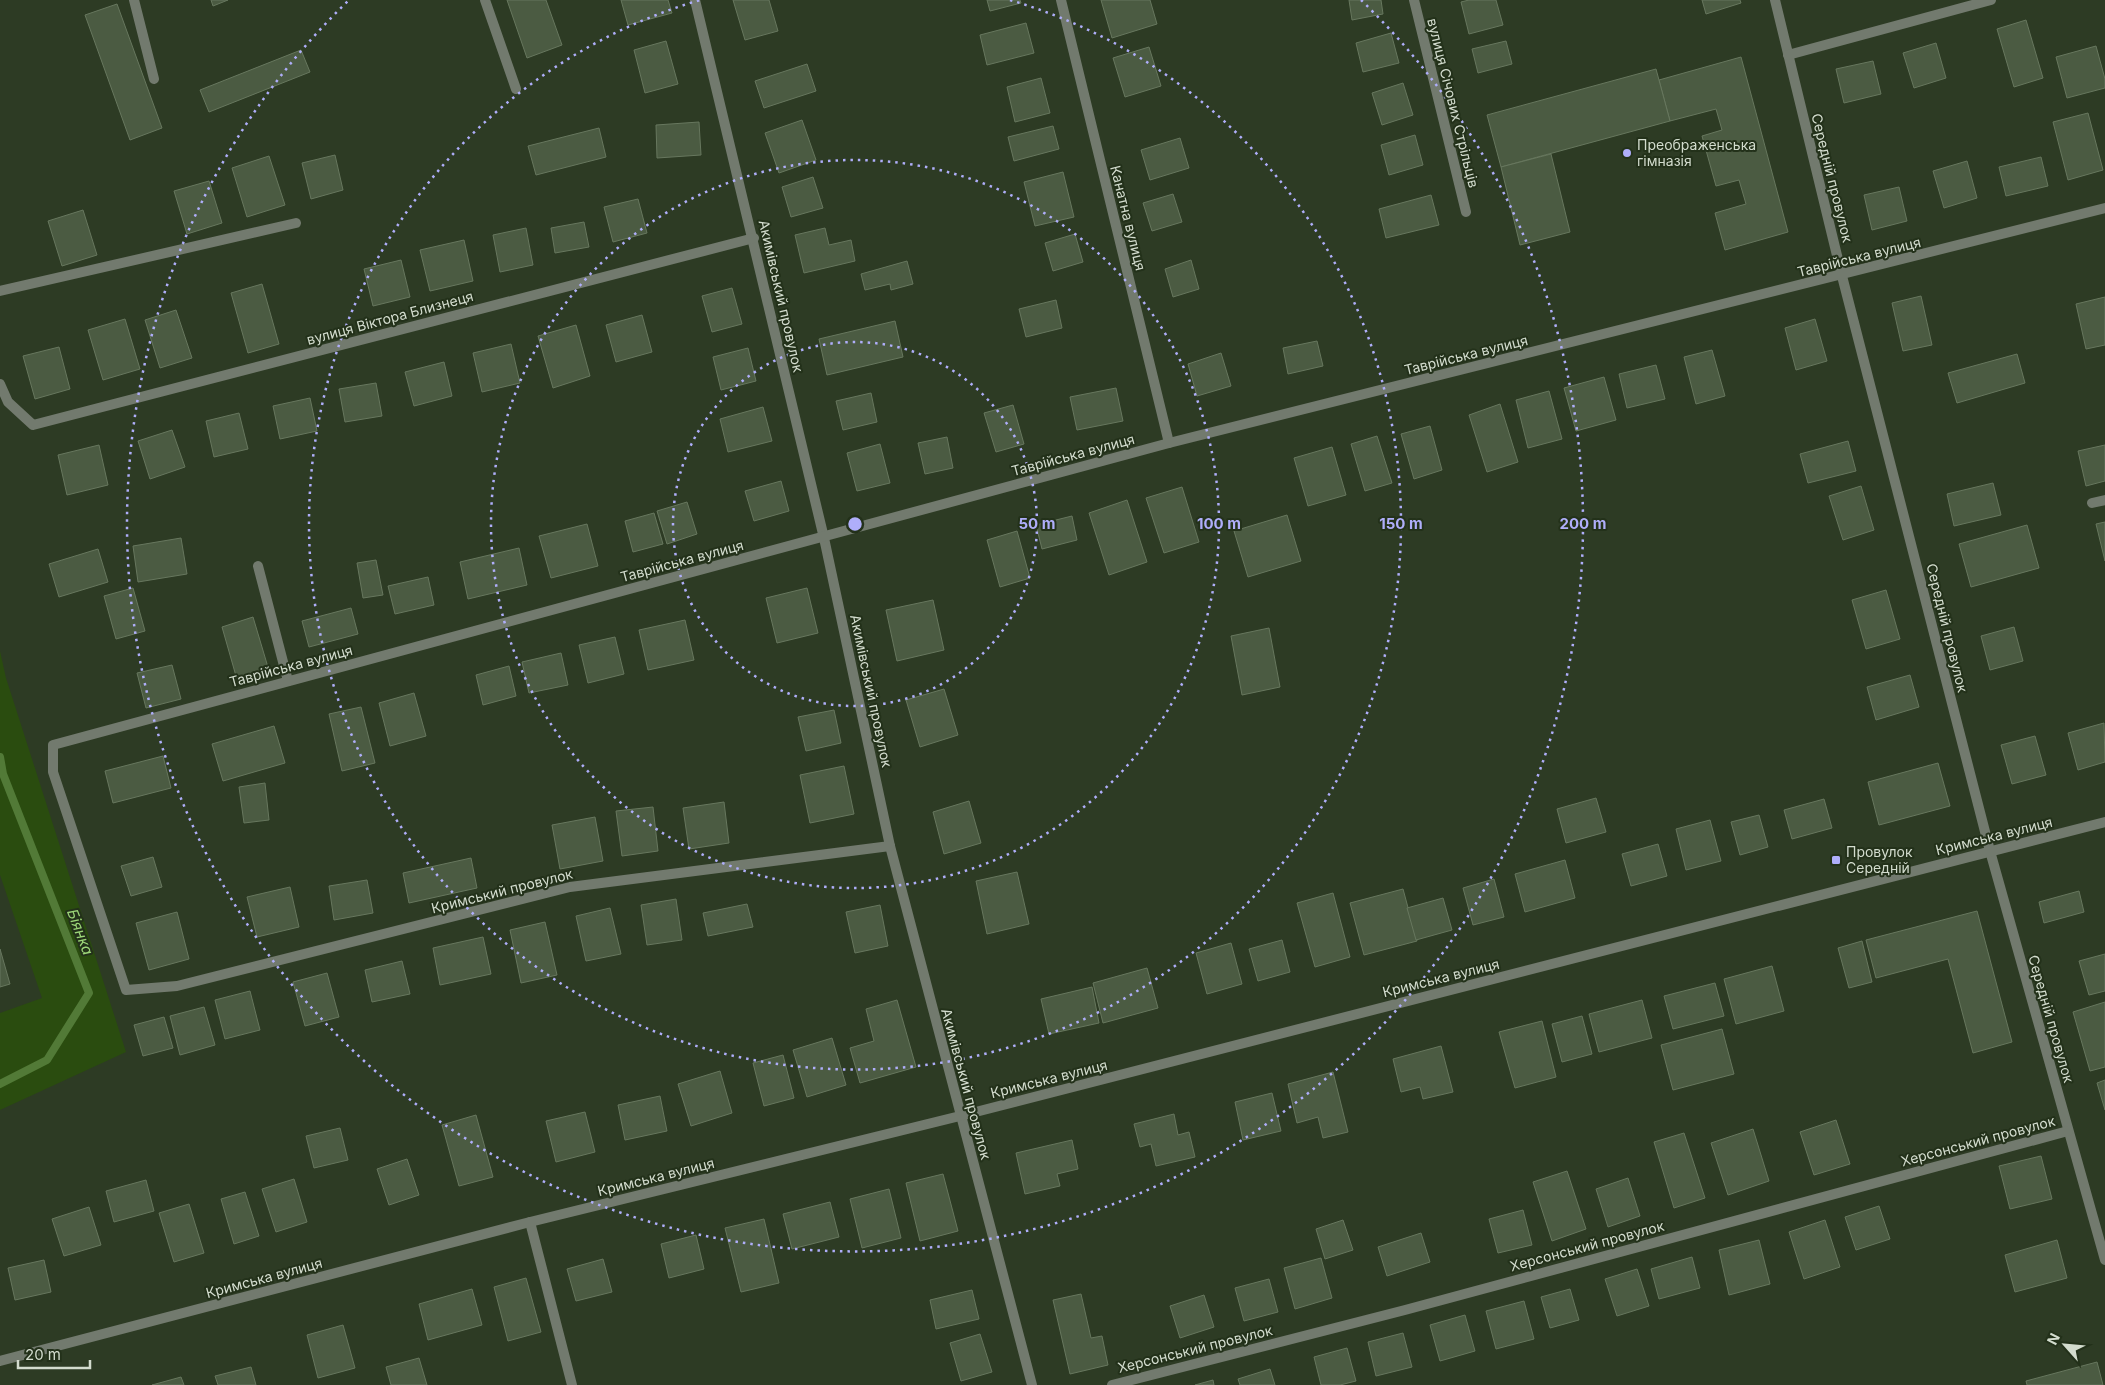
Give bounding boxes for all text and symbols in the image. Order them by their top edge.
street label: вулиця Січових Стрільців [1424,16,1483,189]
street label: Середній провулок [1808,112,1857,244]
place label: Преображенська гімназія [1637,136,1756,169]
marker: Преображенська гімназія [1621,147,1633,159]
street label: Канатна вулиця [1107,164,1150,272]
street label: Акимівський провулок [756,218,807,374]
street label: Таврійська вулиця [1795,233,1922,280]
street label: вулиця Віктора Близнеця [305,287,475,348]
street label: Таврійська вулиця [1402,331,1529,378]
street label: Таврійська вулиця [1009,430,1136,479]
text: 50 m [1019,514,1055,533]
text: 100 m [1197,514,1241,533]
text: 150 m [1379,514,1423,533]
text: 200 m [1560,514,1606,533]
centre of rings [846,515,864,533]
street label: Таврійська вулиця [618,536,745,585]
street label: Середній провулок [1923,562,1972,694]
street label: Акимівський провулок [847,613,896,769]
street label: Таврійська вулиця [227,641,354,690]
street label: Кримська вулиця [1934,813,2054,858]
place label: Провулок Середній [1846,843,1913,876]
marker: Провулок Середній [1830,854,1842,866]
street label: Кримський провулок [429,865,575,916]
water label: Біянка [63,906,98,958]
street label: Середній провулок [2025,953,2078,1085]
street label: Кримська вулиця [1381,955,1501,1000]
street label: Акимівський провулок [938,1006,995,1162]
street label: Кримська вулиця [989,1056,1109,1101]
street label: Херсонський провулок [1899,1112,2057,1169]
street label: Кримська вулиця [596,1154,716,1199]
street label: Херсонський провулок [1508,1217,1666,1274]
street label: Кримська вулиця [204,1254,324,1301]
north arrow [2040,1320,2090,1370]
street label: Херсонський провулок [1116,1321,1274,1376]
text: N [2043,1330,2063,1347]
scale bar [18,1338,90,1370]
text: 20 m [25,1345,61,1364]

